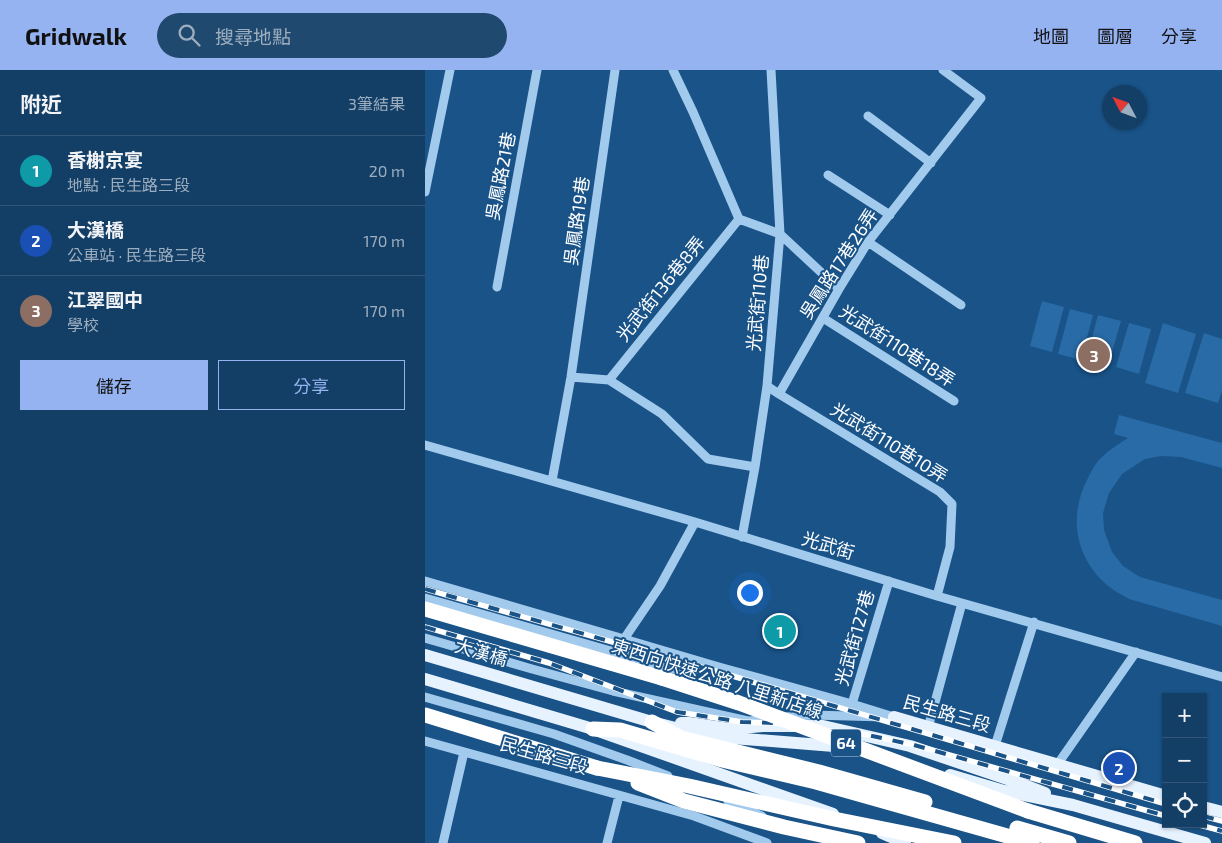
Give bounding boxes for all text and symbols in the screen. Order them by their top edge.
search box [157,13,507,58]
text: Gridwalk [25,21,127,50]
icon: search [175,21,203,49]
text: 搜尋地點 [215,25,291,48]
text: 地圖 [1033,25,1069,47]
text: 圖層 [1097,25,1133,47]
text: 分享 [1161,25,1197,47]
north arrow [1102,85,1147,130]
text: 附近 [20,91,62,116]
text: 3筆結果 [348,94,405,113]
street label: 吳鳳路21巷 [481,130,519,222]
text: 香榭京宴 [67,148,143,171]
text: 1 [33,161,39,180]
text: 20 m [369,161,405,180]
text: 地點 · 民生路三段 [67,175,190,194]
street label: 吳鳳路19巷 [559,175,593,267]
street label: 吳鳳路17巷26弄 [794,204,882,323]
text: 大漢橋 [67,218,124,241]
text: 2 [31,231,41,250]
text: 170 m [363,231,405,250]
street label: 光武街136巷8弄 [611,232,709,345]
text: 公車站 · 民生路三段 [67,245,206,264]
street label: 光武街110巷 [742,254,772,352]
text: 江翠國中 [67,288,143,311]
street label: 光武街110巷18弄 [836,300,959,391]
text: 3 [31,301,41,320]
text: 170 m [363,301,405,320]
text: 學校 [67,315,99,334]
pin: 3 [1078,336,1110,374]
button: 儲存 [20,360,208,410]
button: 分享 [218,360,405,410]
street label: 光武街110巷10弄 [827,398,952,487]
street label: 光武街 [799,527,857,563]
your location [737,580,763,606]
street label: 光武街127巷 [830,587,878,688]
pin: 1 [764,612,796,650]
street label: 大漢橋 [452,634,510,670]
street label: 東西向快速公路 八里新店線 [609,634,825,723]
street label: 民生路三段 [901,690,994,736]
map controls [1162,693,1207,828]
button: + [1162,693,1207,738]
road number: 64 [831,730,861,756]
street label: 民生路三段 [498,732,591,778]
button: − [1162,738,1207,783]
pin: 2 [1103,749,1135,787]
button: locate [1162,783,1207,828]

